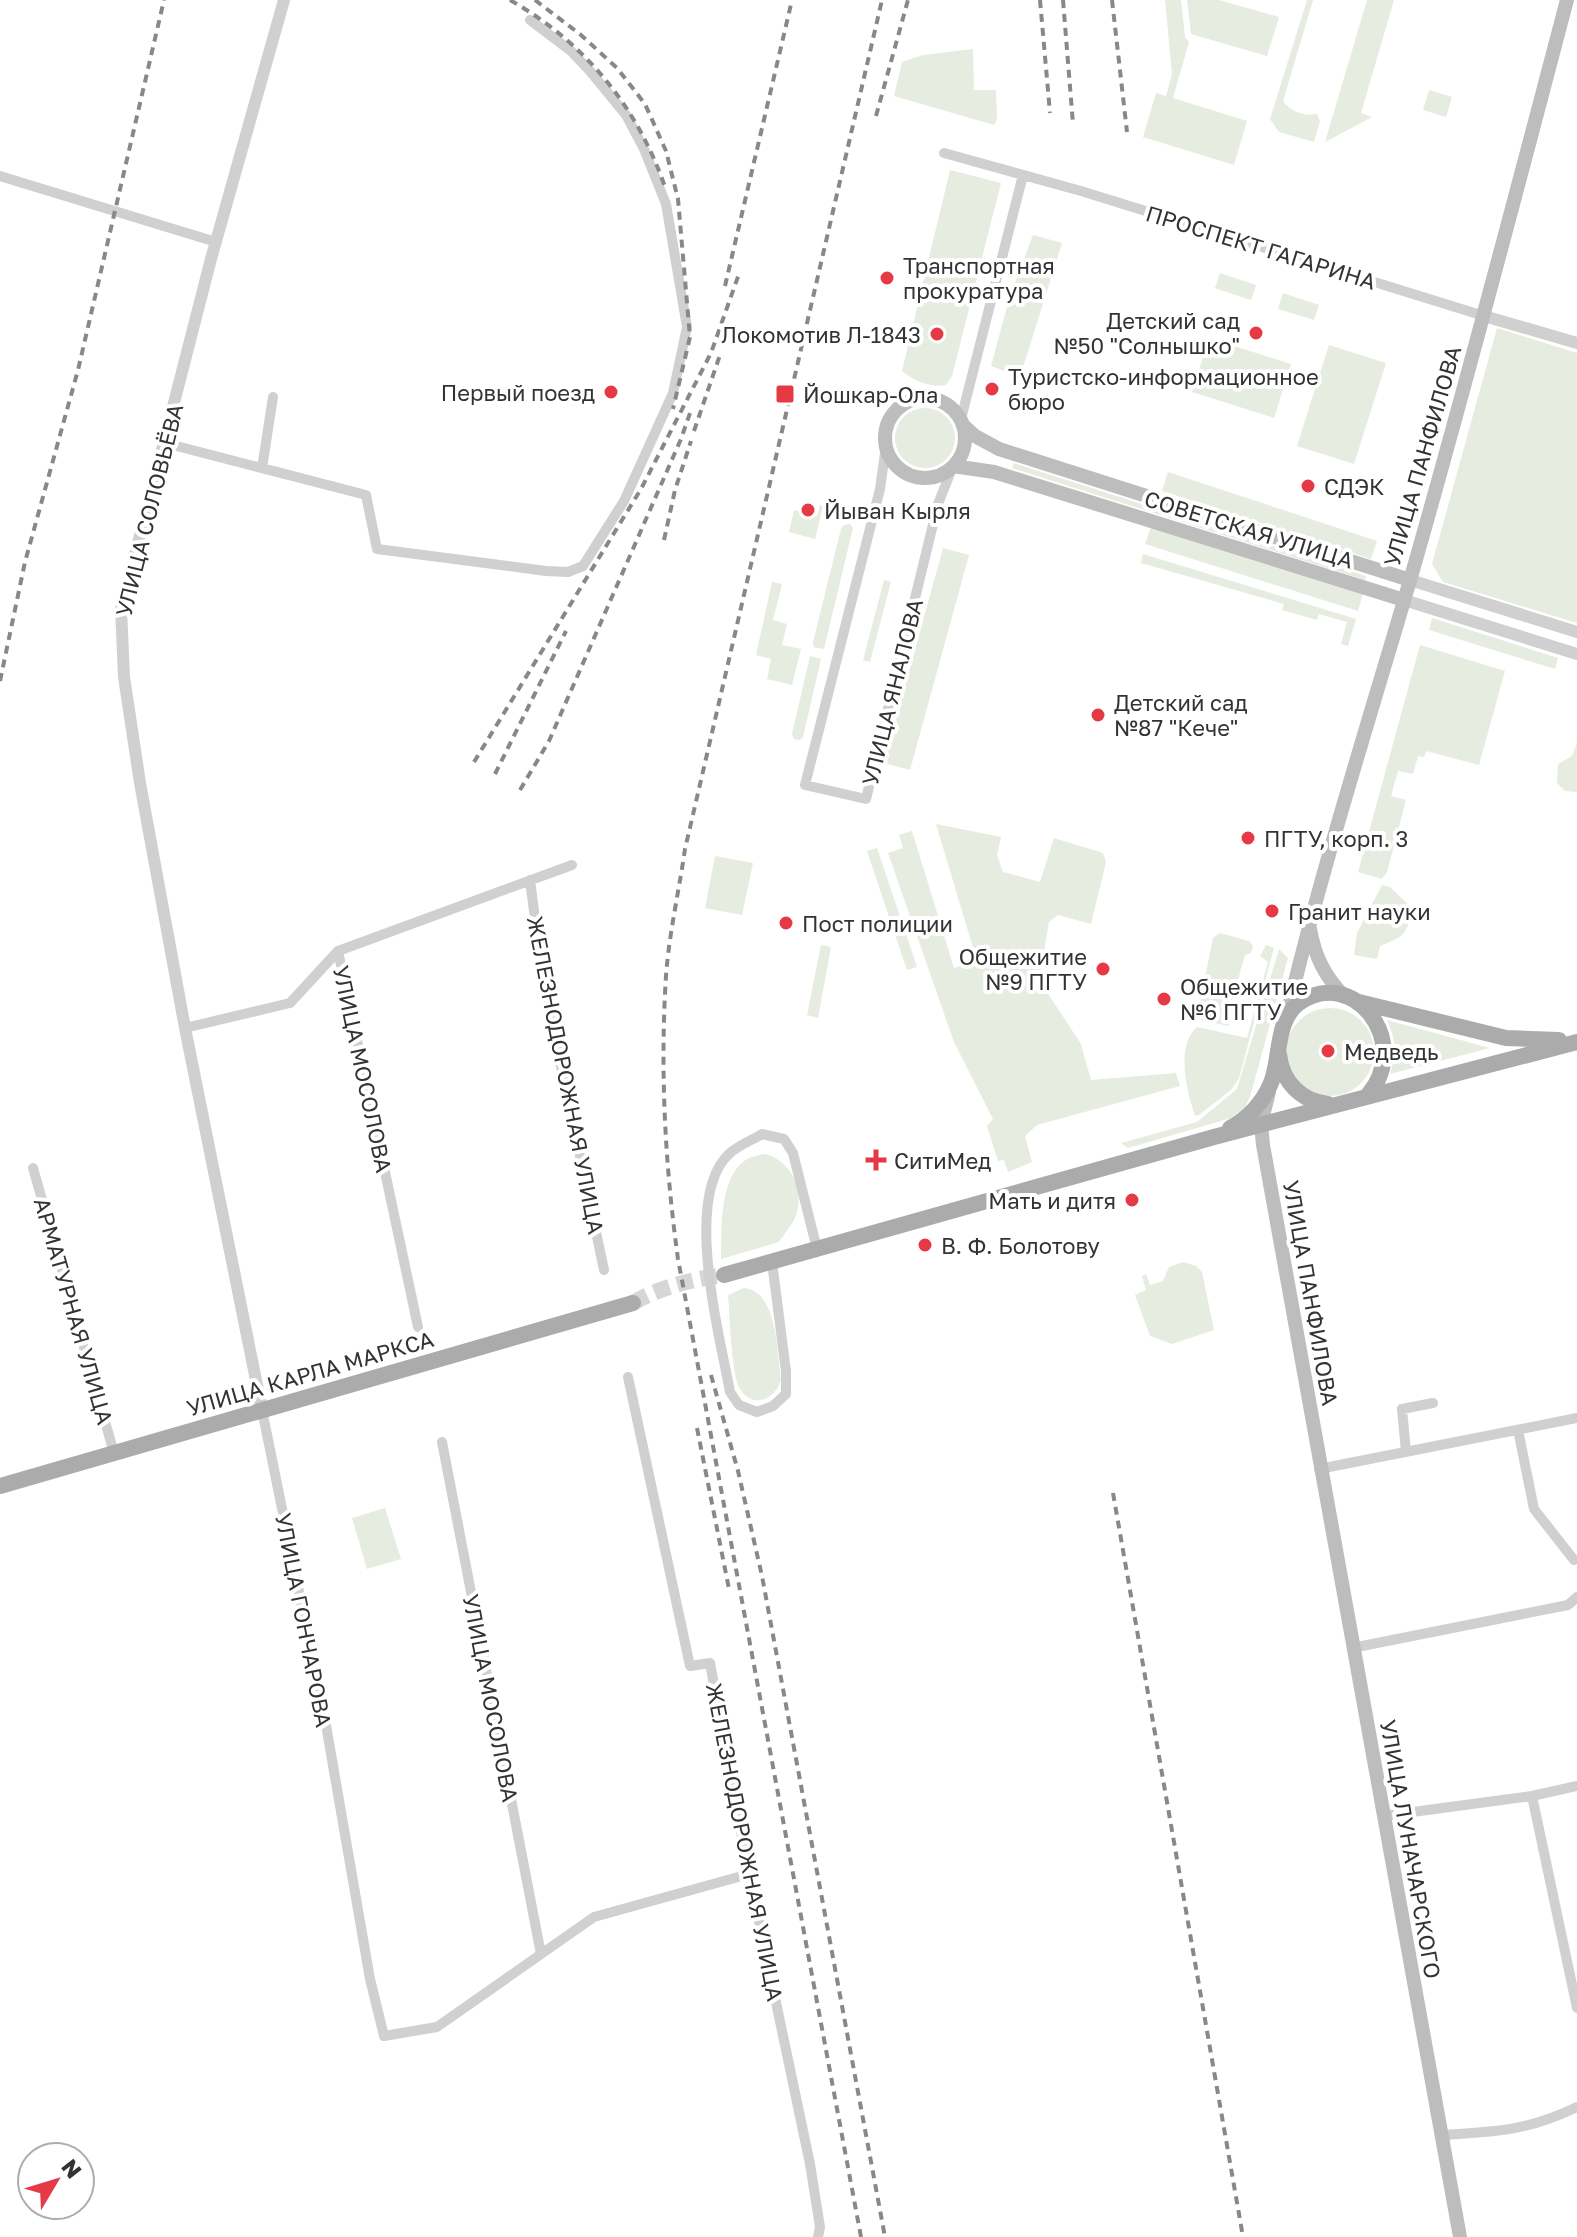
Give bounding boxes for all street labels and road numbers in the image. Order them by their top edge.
street label: ПРОСПЕКТ ГАГАРИНА [1143,199,1379,295]
street label: УЛИЦА ПАНФИЛОВА [1378,342,1467,569]
street label: УЛИЦА СОЛОВЬЁВА [109,400,189,619]
street label: СОВЕТСКАЯ УЛИЦА [1141,484,1357,574]
street label: УЛИЦА ЯНАЛОВА [856,596,928,788]
street label: ЖЕЛЕЗНОДОРОЖНАЯ УЛИЦА [522,914,610,1237]
street label: УЛИЦА МОСОЛОВА [328,963,398,1175]
street label: УЛИЦА ПАНФИЛОВА [1278,1178,1344,1408]
street label: АРМАТУРНАЯ УЛИЦА [29,1195,119,1428]
street label: УЛИЦА КАРЛА МАРКСА [183,1325,437,1421]
street label: УЛИЦА ГОНЧАРОВА [270,1511,338,1730]
street label: УЛИЦА МОСОЛОВА [458,1592,524,1804]
street label: ЖЕЛЕЗНОДОРОЖНАЯ УЛИЦА [701,1681,789,2004]
street label: УЛИЦА ЛУНАЧАРСКОГО [1375,1717,1447,1981]

